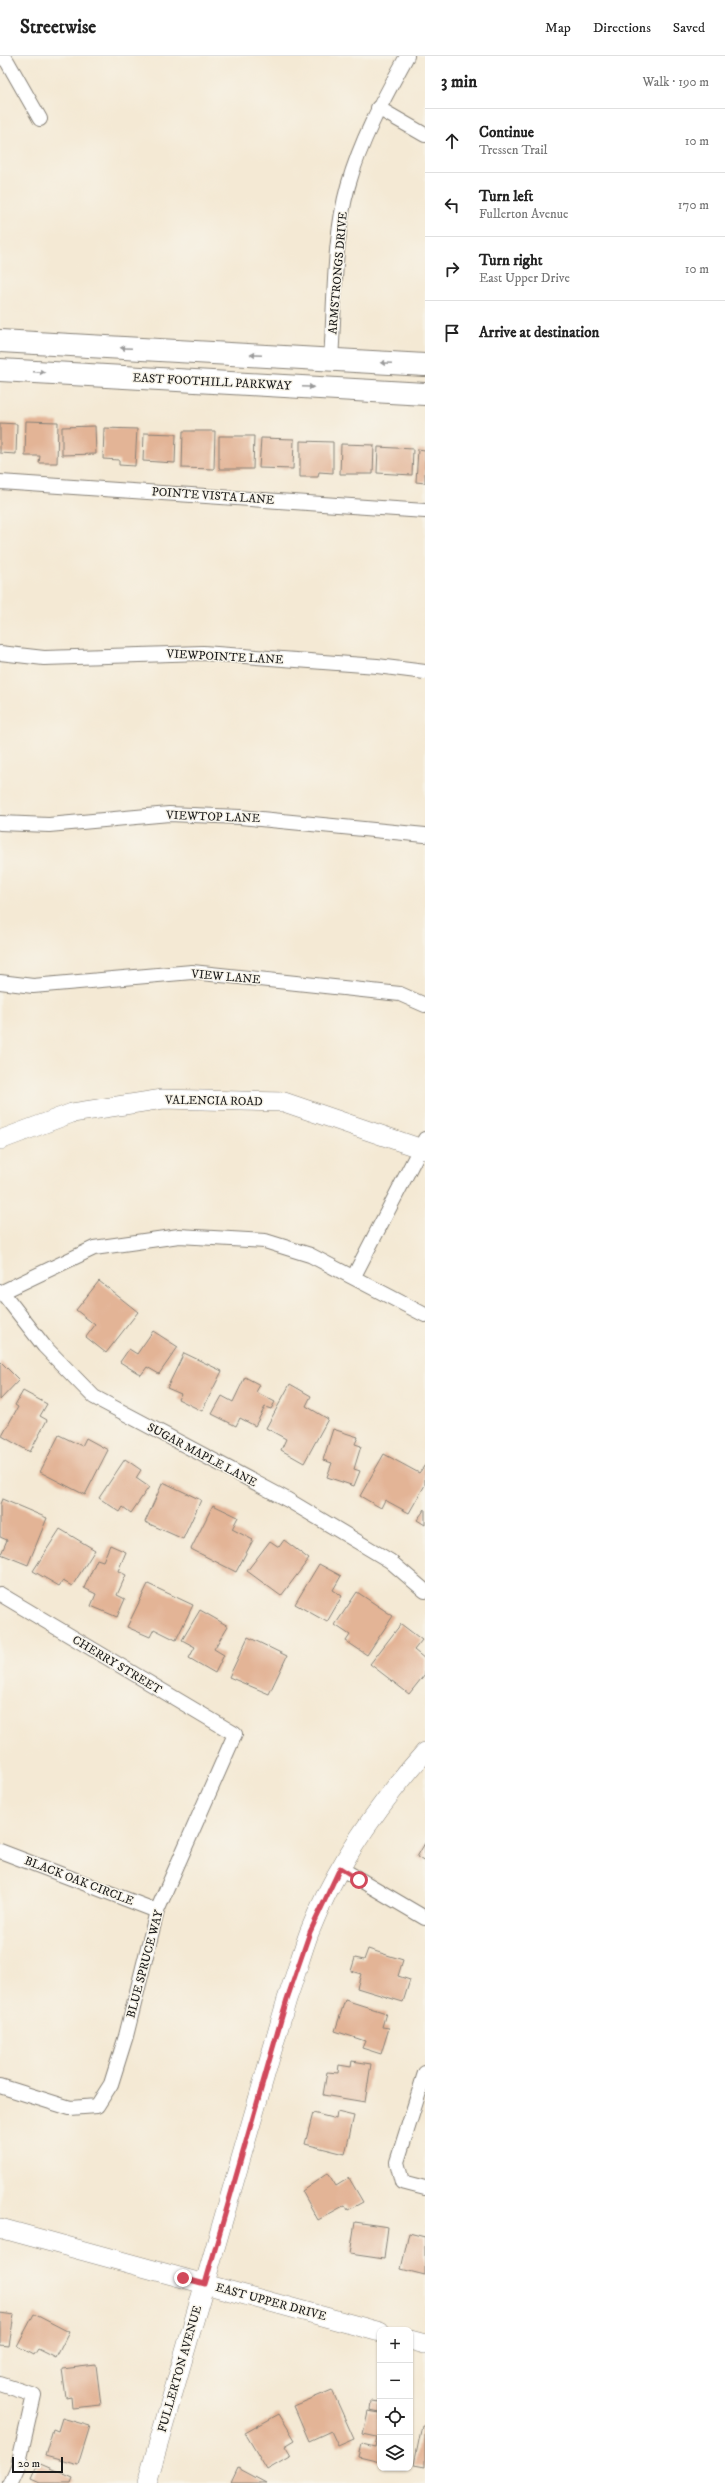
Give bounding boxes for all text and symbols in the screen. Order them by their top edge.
text: Streetwise [20,16,96,39]
text: Map [545,19,571,37]
text: Directions [593,19,651,37]
text: Saved [673,19,705,37]
text: 3 min [441,71,477,93]
text: Walk · 190 m [643,74,709,90]
text: Continue [479,123,534,142]
icon: ahead [441,130,463,152]
text: 10 m [685,133,709,149]
text: Tressen Trail [479,142,548,158]
text: Turn left [479,187,533,206]
icon: left [441,194,463,216]
text: 170 m [678,197,709,213]
text: Fullerton Avenue [479,206,568,222]
street label: ARMSTRONGS DRIVE [325,211,351,335]
text: Turn right [479,251,542,270]
icon: right [441,258,463,280]
text: 10 m [685,261,709,277]
text: East Upper Drive [479,270,570,286]
icon: arrive [441,322,463,344]
text: Arrive at destination [479,323,599,342]
one-way arrow [120,344,132,351]
one-way arrow [250,352,262,359]
one-way arrow [380,359,392,366]
one-way arrow [33,369,45,376]
street label: EAST FOOTHILL PARKWAY [132,370,292,394]
one-way arrow [302,384,315,391]
street label: POINTE VISTA LANE [151,484,275,508]
street label: VIEWPOINTE LANE [165,646,284,668]
street label: VIEWTOP LANE [165,808,261,826]
street label: VIEW LANE [190,966,262,988]
street label: VALENCIA ROAD [164,1093,263,1109]
street label: SUGAR MAPLE LANE [145,1420,260,1491]
street label: CHERRY STREET [69,1632,165,1698]
street label: BLACK OAK CIRCLE [22,1853,136,1909]
route start [350,1871,368,1889]
street label: BLUE SPRUCE WAY [123,1908,167,2020]
route end [174,2269,192,2287]
street label: EAST UPPER DRIVE [214,2280,329,2324]
street label: FULLERTON AVENUE [155,2303,205,2434]
map controls [377,2327,413,2471]
button: + [377,2327,413,2363]
button: − [377,2363,413,2399]
button: locate [377,2399,413,2435]
button: layers [377,2435,413,2471]
scale bar [12,2455,63,2474]
text: 20 m [18,2457,40,2471]

